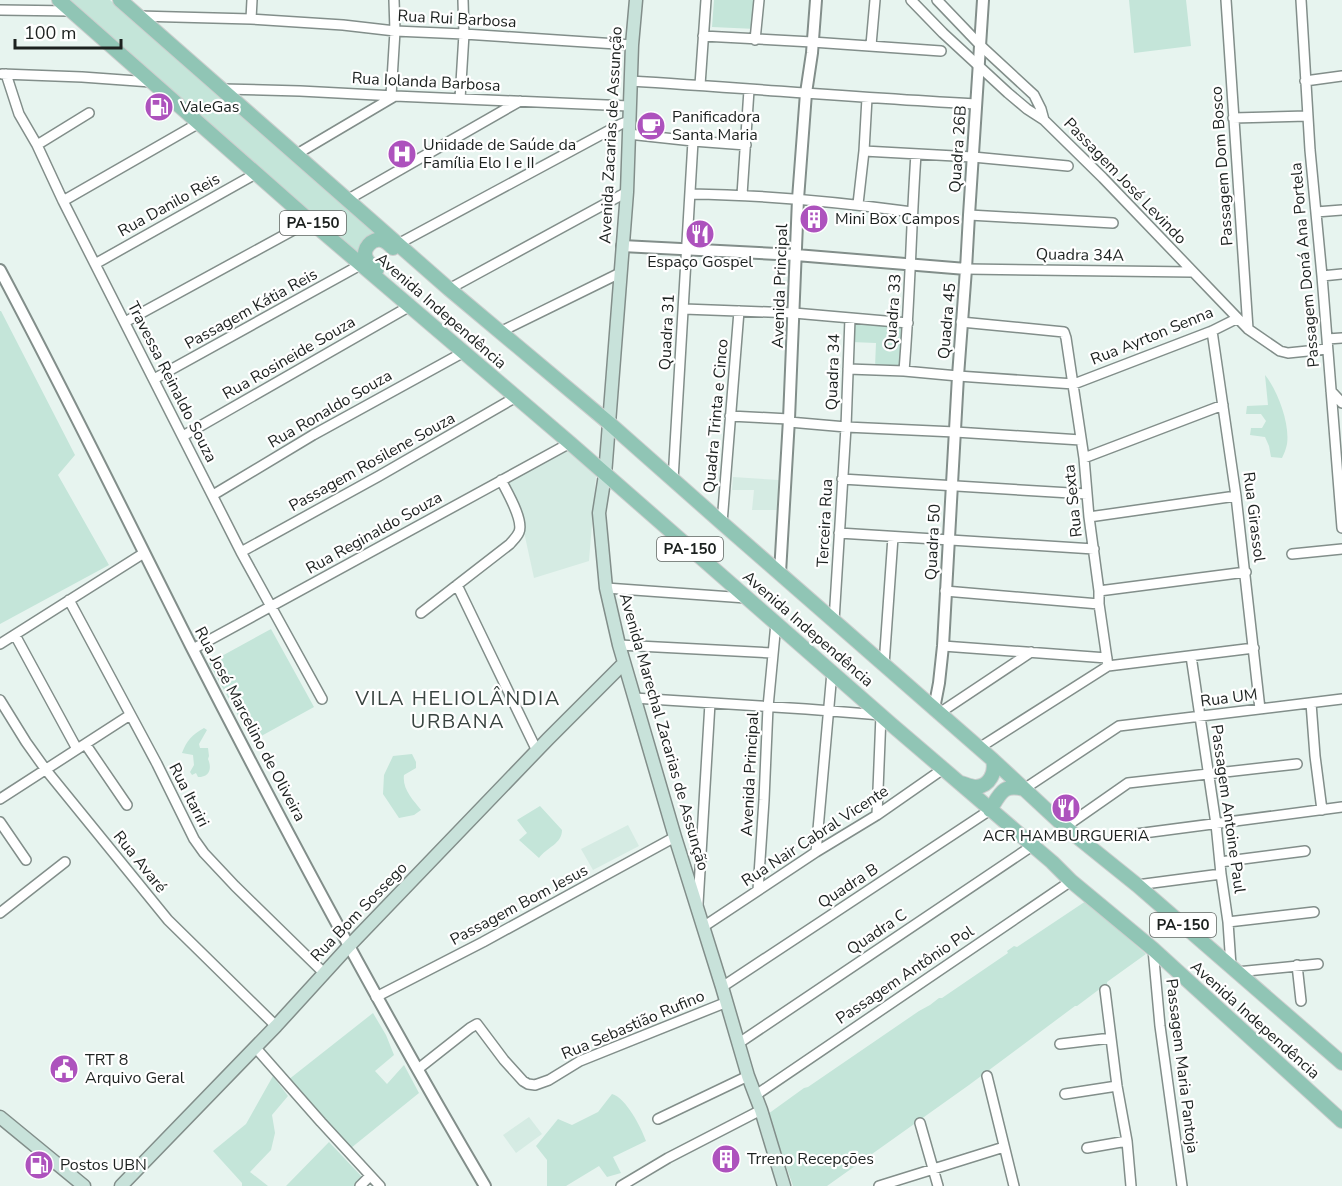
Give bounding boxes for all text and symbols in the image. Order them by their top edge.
street label: Rua Rui Barbosa [397,5,517,33]
scale bar [15,12,122,50]
text: 100 m [24,21,76,45]
street label: Avenida Zacarias de Assunção [594,26,628,244]
street label: Rua Iolanda Barbosa [351,67,501,97]
street label: Passagem Dom Bosco [1205,85,1239,247]
fuel station icon: ValeGas [143,91,175,123]
place label: ValeGas [179,96,240,118]
street label: Quadra 26B [944,105,972,193]
place label: Panificadora Santa Maria [672,106,760,146]
cafe icon: Panificadora Santa Maria [635,110,667,142]
street label: Passagem José Levindo [1059,113,1191,249]
place label: Unidade de Saúde da Família Elo I e II [423,134,576,174]
hospital icon: Unidade de Saúde da Família Elo I e II [386,138,418,170]
street label: Passagem Doná Ana Portela [1285,162,1325,368]
street label: Rua Danilo Reis [114,168,224,242]
building icon: Mini Box Campos [798,203,830,235]
place label: Mini Box Campos [835,208,960,230]
road number: PA-150 [280,211,346,235]
restaurant icon: Espaço Gospel [684,218,716,250]
street label: Avenida Principal [767,223,793,349]
street label: Quadra 34A [1036,243,1125,267]
street label: Avenida Independência [371,248,511,374]
place label: Espaço Gospel [647,251,753,273]
street label: Passagem Kátia Reis [181,263,321,355]
street label: Quadra 33 [879,273,907,351]
street label: Quadra 45 [933,282,961,360]
street label: Quadra 31 [654,293,680,371]
street label: Travessa Reinaldo Souza [122,298,222,466]
street label: Rua Ayrton Senna [1087,301,1217,371]
street label: Rua Rosineide Souza [219,311,359,405]
street label: Quadra 34 [821,333,845,411]
street label: Quadra Trinta e Cinco [698,338,734,494]
street label: Rua Ronaldo Souza [264,365,396,453]
street label: Passagem Rosilene Souza [285,407,459,517]
street label: Rua Sexta [1058,464,1088,538]
street label: Rua Girassol [1238,471,1270,564]
street label: Terceira Rua [812,478,838,568]
street label: Rua Reginaldo Souza [302,486,446,580]
street label: Quadra 50 [920,503,946,581]
road number: PA-150 [657,537,723,561]
street label: Avenida Independência [738,566,878,692]
street label: Avenida Marechal Zacarias de Assunção [614,591,714,873]
street label: Rua José Marcelino de Oliveira [189,623,311,825]
street label: Rua UM [1199,684,1259,712]
district label: VILA HELIOLÂNDIA URBANA [354,685,561,735]
street label: Avenida Principal [736,711,764,837]
street label: Passagem Antoine Paul [1205,723,1251,895]
street label: Rua Itariri [163,759,215,831]
street label: Rua Nair Cabral Vicente [737,780,893,892]
restaurant icon: ACR HAMBURGUERIA [1050,792,1082,824]
place label: ACR HAMBURGUERIA [983,825,1150,847]
street label: Rua Avaré [108,826,172,898]
street label: Rua Bom Sossego [306,857,412,967]
street label: Quadra B [813,858,883,914]
street label: Passagem Bom Jesus [446,859,592,951]
street label: Quadra C [843,904,912,960]
road number: PA-150 [1150,913,1216,937]
street label: Passagem Antônio Pol [832,920,979,1029]
street label: Avenida Independência [1186,956,1324,1084]
street label: Passagem Maria Pantoja [1160,977,1204,1155]
street label: Rua Sebastião Rufino [558,985,708,1065]
place label: TRT 8 Arquivo Geral [85,1049,185,1089]
public building icon: TRT 8 Arquivo Geral [48,1053,80,1085]
building icon: Trreno Recepções [710,1143,742,1175]
place label: Trreno Recepções [747,1148,874,1170]
fuel station icon: Postos UBN [23,1149,55,1181]
place label: Postos UBN [60,1154,147,1176]

